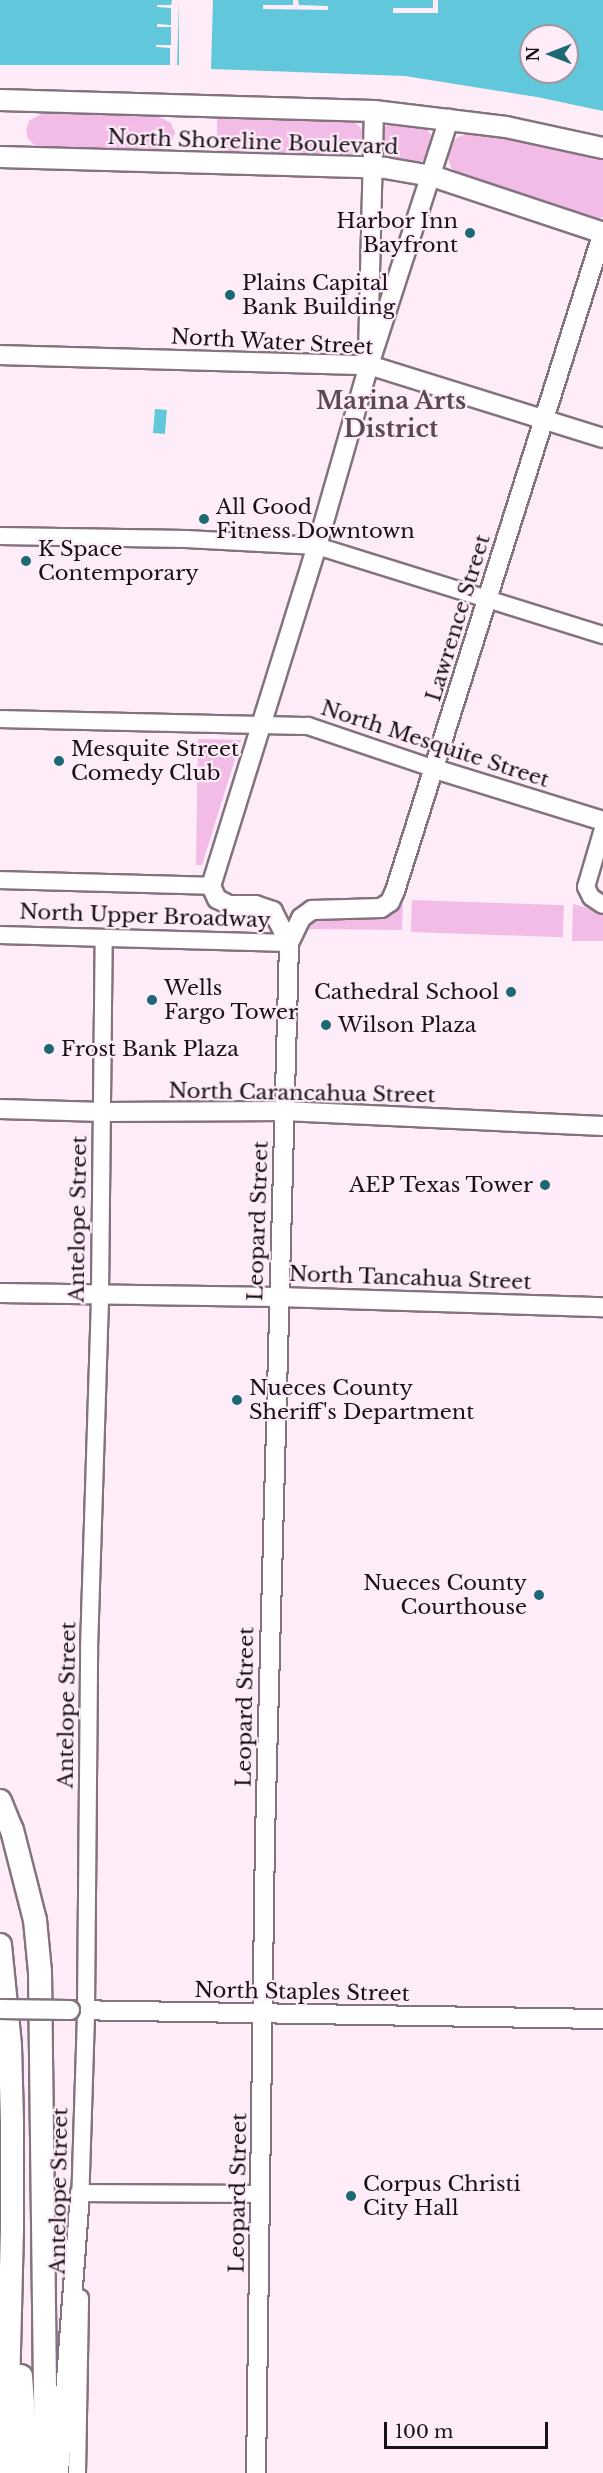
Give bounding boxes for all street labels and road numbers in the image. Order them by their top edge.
street label: North Shoreline Boulevard [107,124,399,160]
street label: North Water Street [169,324,375,360]
street label: Lawrence Street [421,532,495,704]
street label: North Mesquite Street [318,695,552,793]
street label: North Upper Broadway [19,899,271,933]
street label: North Carancahua Street [168,1078,436,1108]
street label: Antelope Street [64,1135,92,1303]
street label: Leopard Street [243,1141,273,1301]
street label: North Tancahua Street [288,1261,532,1295]
street label: Antelope Street [53,1621,81,1789]
street label: Leopard Street [231,1627,259,1787]
street label: North Staples Street [194,1978,410,2006]
street label: Antelope Street [45,2107,73,2275]
street label: Leopard Street [224,2113,252,2273]

